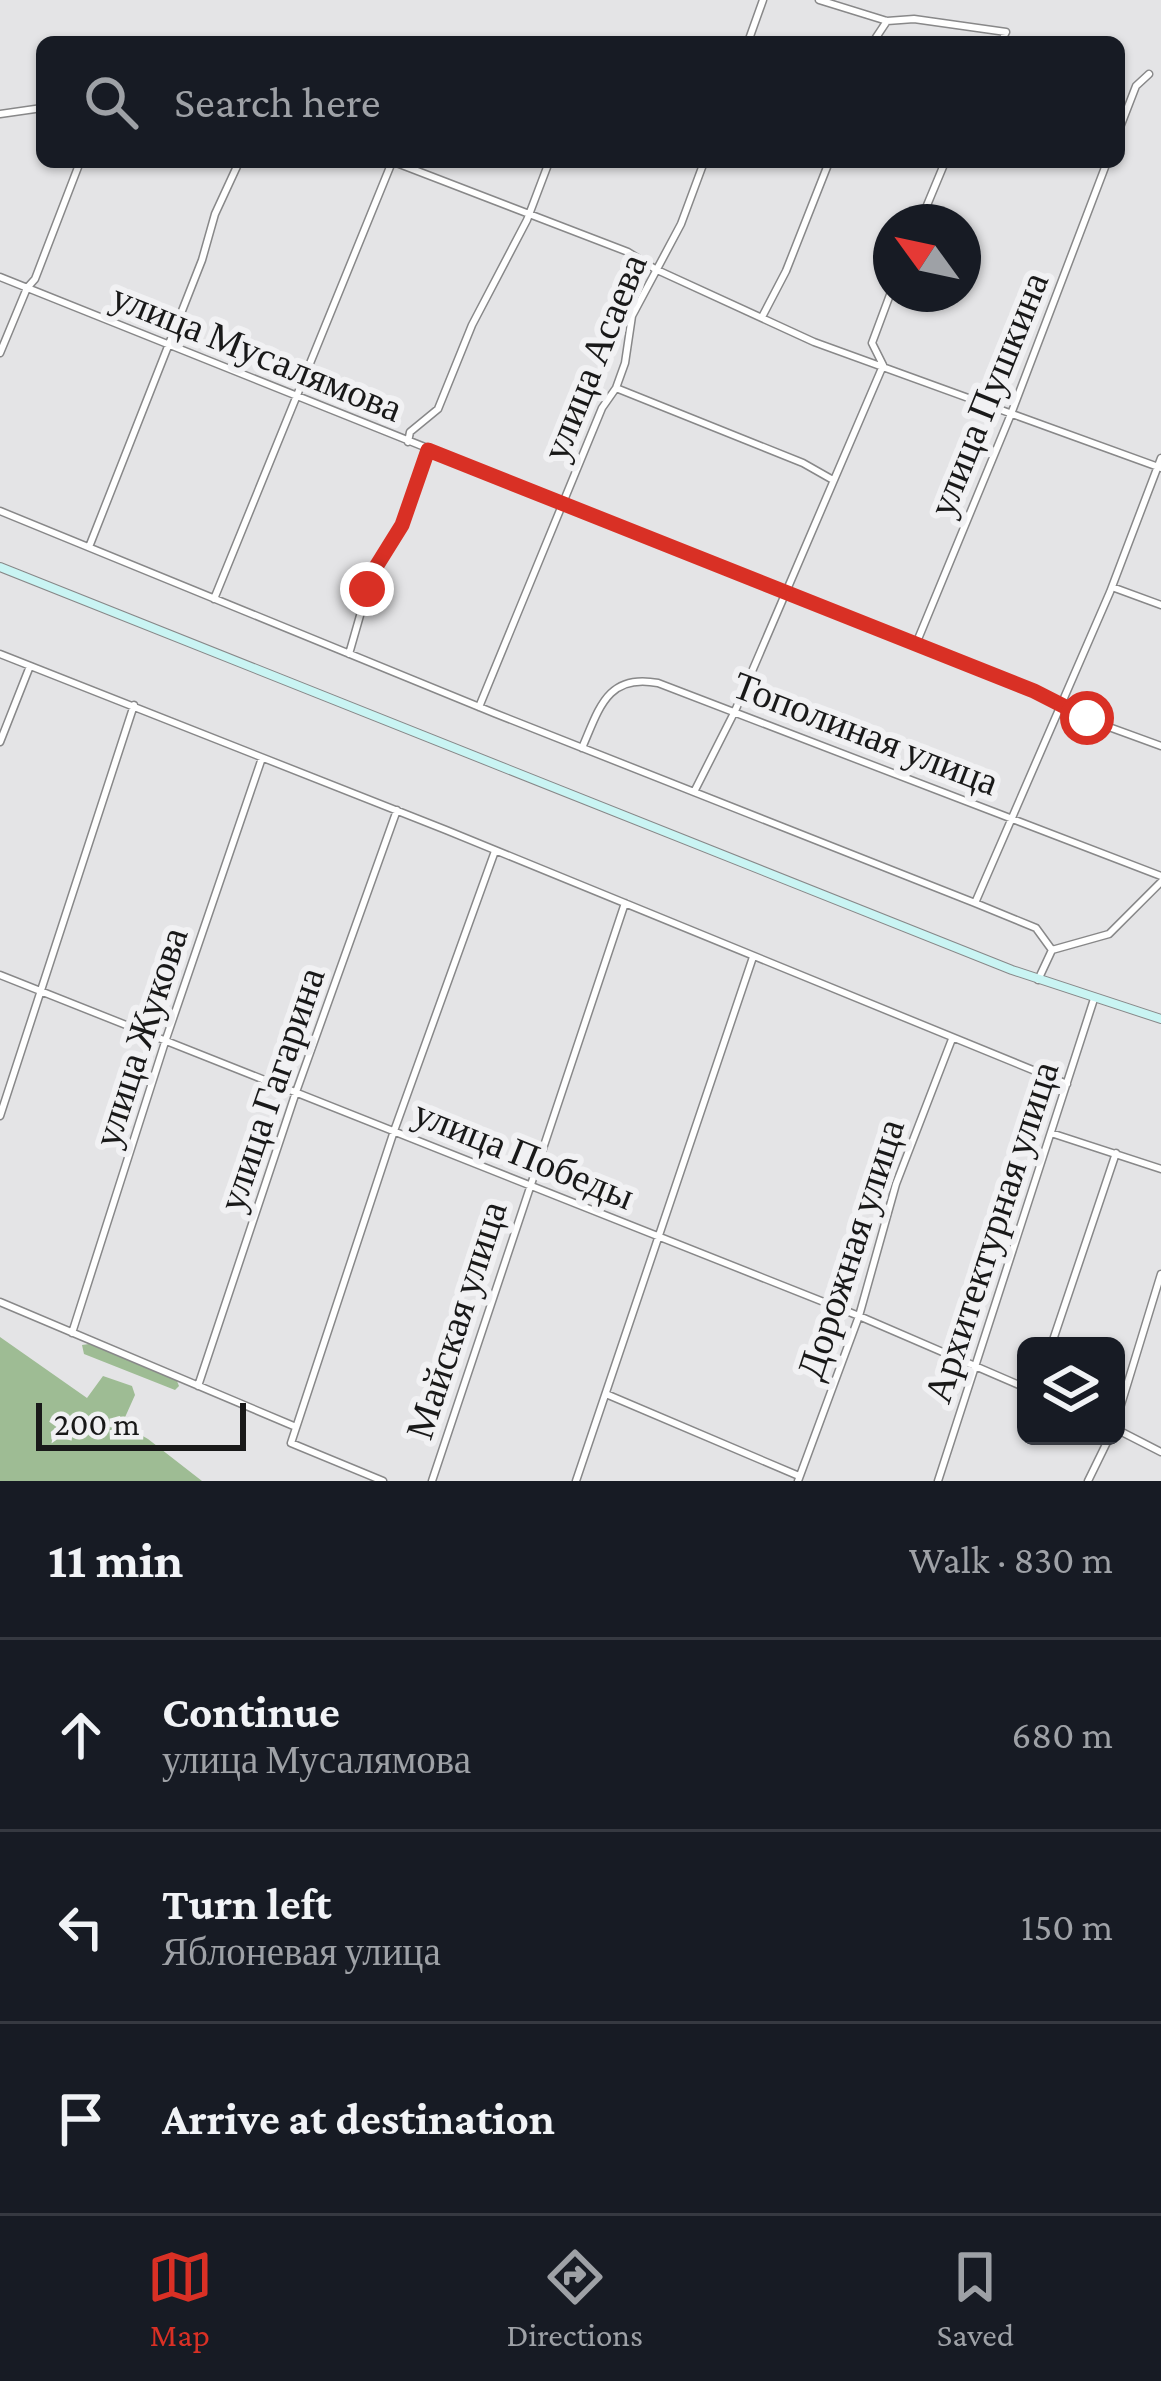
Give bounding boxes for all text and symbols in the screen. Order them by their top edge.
search box [36,36,1125,168]
icon: search [78,69,144,135]
text: Search here [174,77,381,127]
north arrow [873,204,981,312]
street label: улица Асаева [533,248,656,467]
street label: улица Пушкина [919,266,1057,523]
street label: улица Мусалямова [105,274,408,431]
route end [340,562,394,616]
street label: Тополиная улица [727,663,1005,804]
route start [1060,691,1114,745]
street label: улица Жукова [84,922,197,1152]
street label: улица Гагарина [209,962,334,1217]
street label: Архитектурная улица [916,1056,1067,1408]
street label: улица Победы [407,1090,640,1219]
street label: Дорожная улица [788,1114,913,1385]
street label: Майская улица [397,1196,516,1445]
map controls [1017,1337,1125,1445]
button: layers [1017,1337,1125,1445]
scale bar [36,1397,246,1450]
text: 200 m [54,1405,140,1442]
text: 11 min [48,1531,183,1588]
text: Walk · 830 m [909,1538,1113,1581]
text: Continue [162,1687,340,1737]
icon: ahead [48,1702,114,1768]
text: 680 m [1012,1713,1113,1756]
text: улица Мусалямова [162,1738,471,1781]
text: Turn left [162,1879,331,1929]
icon: left [48,1894,114,1960]
text: 150 m [1021,1905,1113,1948]
text: Яблоневая улица [162,1930,441,1973]
icon: arrive [48,2086,114,2152]
text: Arrive at destination [162,2094,555,2144]
tab: Map [147,2244,213,2353]
tab: Directions [507,2244,643,2353]
tab: Saved [937,2244,1014,2353]

